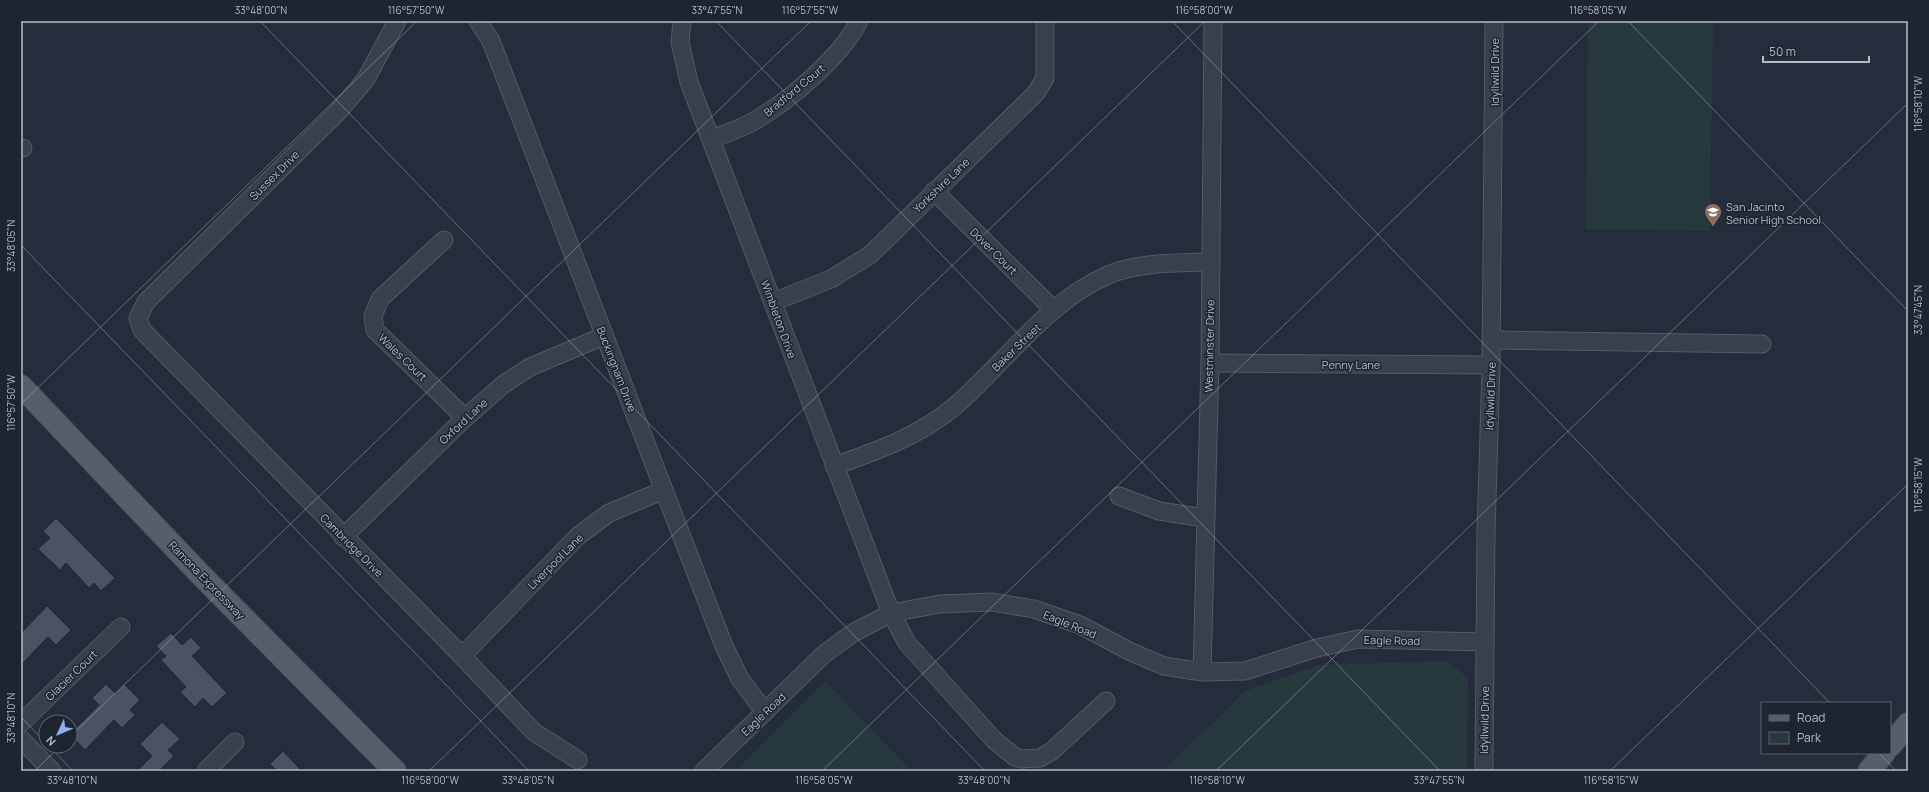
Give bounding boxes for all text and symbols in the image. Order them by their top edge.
text: 33°48'00"N [235,3,287,17]
text: 116°57'50"W [388,3,445,17]
text: 33°47'55"N [692,3,743,17]
text: 116°57'55"W [782,3,839,17]
text: 116°58'00"W [1175,3,1233,17]
text: 116°58'05"W [1569,3,1627,17]
street label: Idyllwild Drive [1487,37,1502,106]
scale bar [1763,38,1869,64]
text: 50 m [1769,43,1796,60]
street label: Bradford Court [760,61,828,119]
text: 116°58'10"W [1911,76,1925,132]
street label: Sussex Drive [246,146,303,203]
street label: Yorkshire Lane [910,154,973,216]
place label: San Jacinto Senior High School [1726,199,1821,227]
school or university icon: San Jacinto Senior High School [1703,202,1723,227]
text: 33°48'05"N [4,220,18,272]
street label: Dover Court [967,224,1021,278]
street label: Wimbleton Drive [758,278,800,361]
text: 33°47'45"N [1911,285,1925,335]
street label: Westminster Drive [1201,299,1217,393]
street label: Baker Street [988,320,1044,374]
street label: Buckingham Drive [594,324,640,414]
street label: Wales Court [375,330,431,384]
street label: Penny Lane [1322,357,1381,372]
street label: Idyllwild Drive [1481,361,1499,430]
text: 116°57'50"W [4,374,18,431]
street label: Oxford Lane [436,394,491,447]
text: 116°58'15"W [1911,457,1925,513]
street label: Cambridge Drive [317,510,387,580]
street label: Liverpool Lane [524,530,586,592]
street label: Ramona Expressway [166,538,249,623]
street label: Eagle Road [1041,607,1099,641]
street label: Eagle Road [1364,632,1420,648]
street label: Glacier Court [42,646,100,704]
street label: Idyllwild Drive [1476,685,1492,754]
street label: Eagle Road [738,689,788,739]
text: 33°48'10"N [4,693,18,743]
legend [1761,702,1891,754]
text: Road [1797,709,1825,726]
north arrow [38,714,78,754]
text: Park [1797,729,1822,746]
text: N [42,733,59,749]
text: 33°48'10"N [47,773,97,787]
text: 116°58'00"W [401,773,459,787]
text: 33°48'05"N [502,773,554,787]
text: 116°58'05"W [795,773,853,787]
text: 33°48'00"N [958,773,1010,787]
text: 116°58'10"W [1189,773,1245,787]
text: 33°47'55"N [1414,773,1465,787]
text: 116°58'15"W [1583,773,1639,787]

